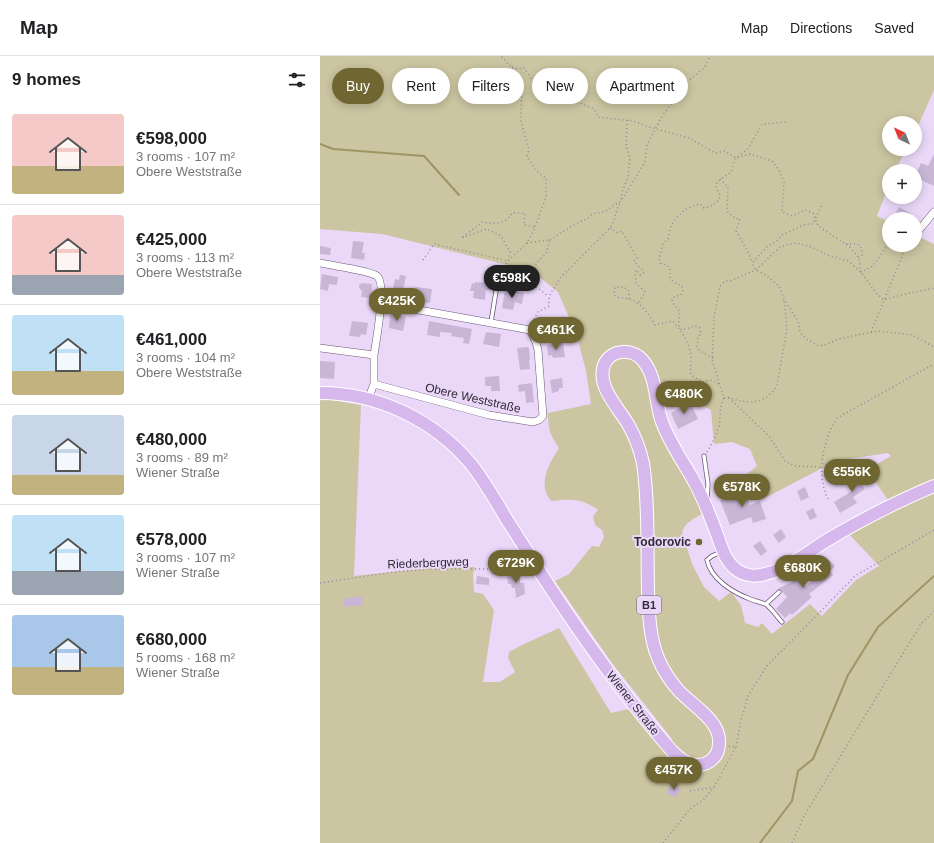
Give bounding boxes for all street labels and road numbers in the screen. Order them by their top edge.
street label: Obere Weststraße [424,380,523,416]
street label: Riederbergweg [387,555,469,571]
road number: B1 [637,596,661,614]
street label: Wiener Straße [604,668,663,738]

